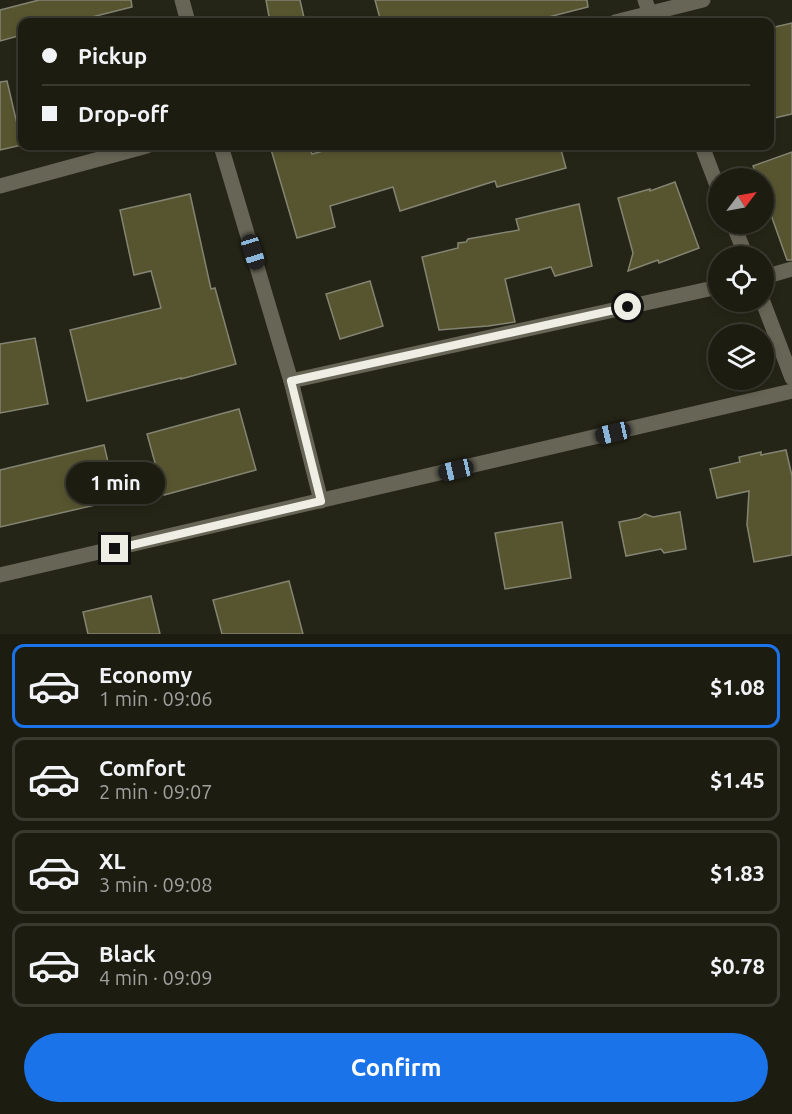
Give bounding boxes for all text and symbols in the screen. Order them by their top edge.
text: Pickup [78,43,147,68]
text: Drop-off [78,101,168,126]
north arrow [708,168,774,234]
map controls [708,168,774,390]
car [239,232,267,272]
button: locate [708,246,774,312]
route start [614,293,641,320]
button: layers [708,324,774,390]
car [593,420,633,446]
car [436,457,476,483]
callout: 1 min [66,462,164,504]
text: 1 min [90,471,141,494]
route end [101,535,128,562]
icon: car [27,659,81,713]
text: Economy [99,662,192,687]
text: $1.08 [710,674,765,699]
text: 1 min · 09:06 [99,687,213,710]
icon: car [27,752,81,806]
text: Comfort [99,755,186,780]
text: $1.45 [710,767,765,792]
text: 2 min · 09:07 [99,780,213,803]
icon: car [27,845,81,899]
text: XL [99,848,126,873]
text: $1.83 [710,860,765,885]
text: 3 min · 09:08 [99,873,213,896]
icon: car [27,938,81,992]
text: Black [99,941,156,966]
text: $0.78 [710,953,765,978]
text: 4 min · 09:09 [99,966,213,989]
button: Confirm [24,1033,768,1102]

